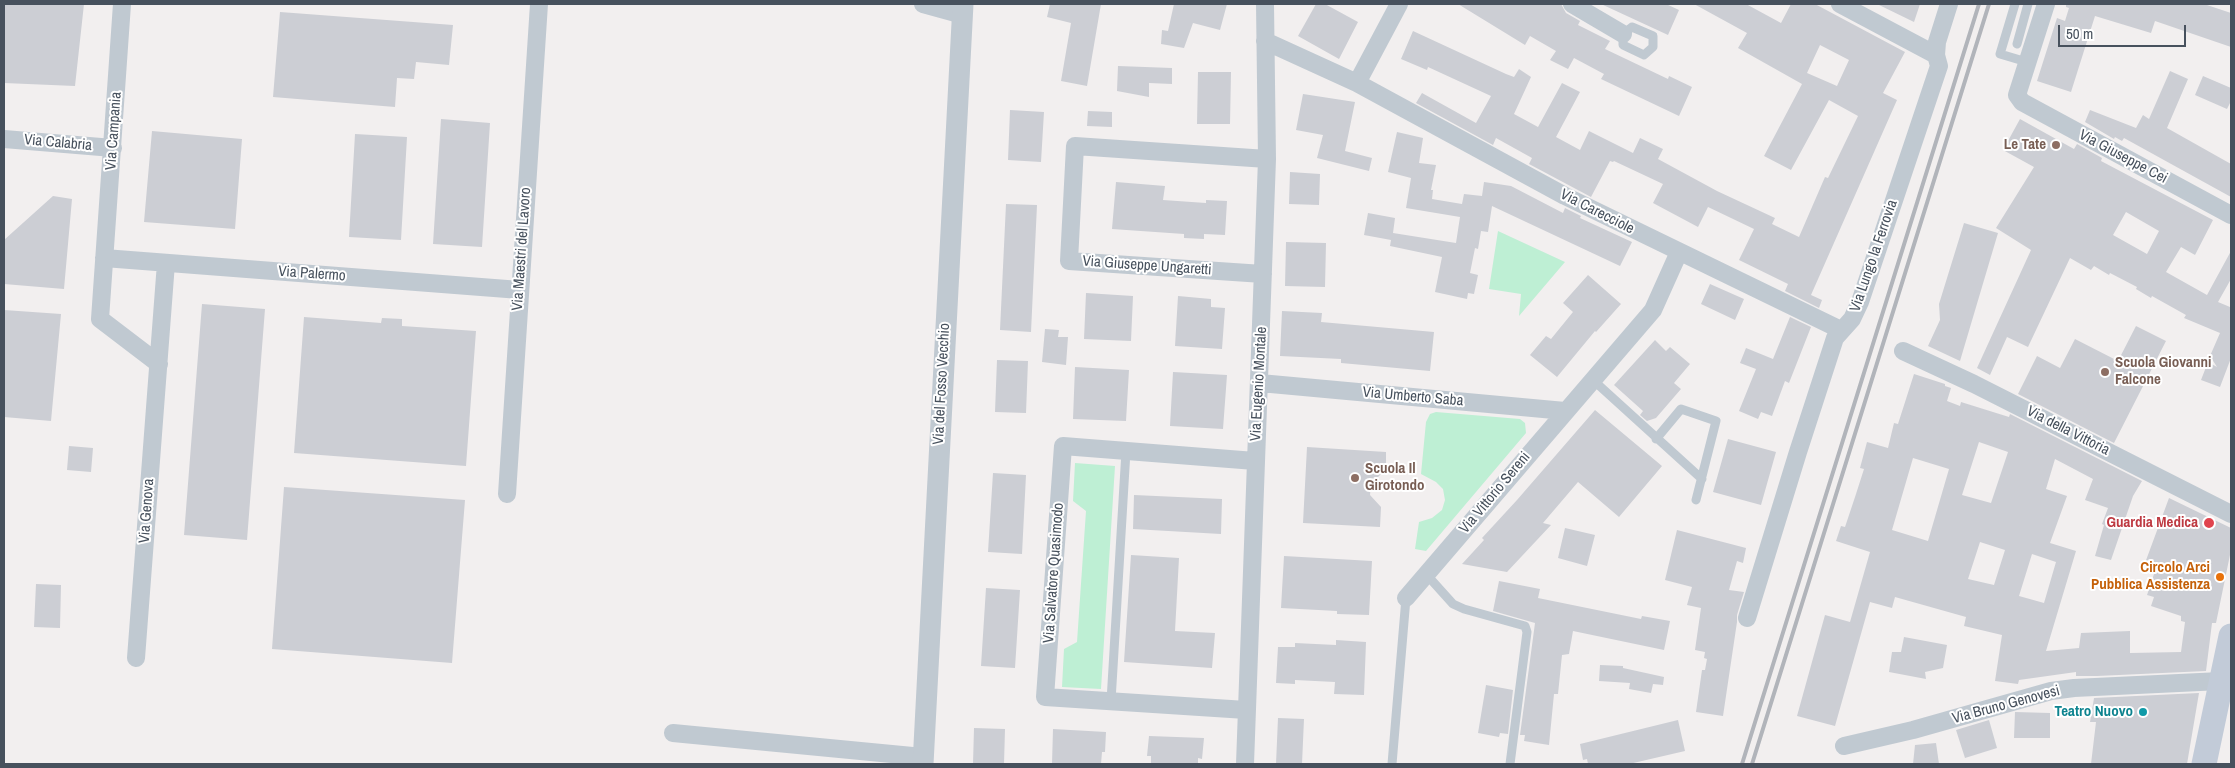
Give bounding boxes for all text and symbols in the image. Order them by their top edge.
scale bar [2060,15,2188,47]
text: 50 m [2066,23,2093,44]
street label: Via Campania [102,91,126,171]
street label: Via Giuseppe Cei [2076,126,2170,188]
street label: Via Calabria [23,131,93,155]
place label: Le Tate [2004,136,2046,154]
marker: Le Tate [2050,139,2062,151]
street label: Via Carecciole [1557,186,1637,238]
street label: Via Maestri del Lavoro [509,187,535,311]
street label: Via Lungo la Ferrovia [1846,198,1902,314]
street label: Via Giuseppe Ungaretti [1082,253,1212,279]
street label: Via Palermo [278,263,346,285]
street label: Via del Fosso Vecchio [930,323,954,445]
street label: Via Eugenio Montale [1247,326,1271,442]
place label: Scuola Giovanni Falcone [2115,354,2211,389]
marker: Scuola Giovanni Falcone [2099,366,2111,378]
street label: Via Umberto Saba [1362,384,1464,410]
street label: Via della Vittoria [2024,402,2112,460]
street label: Via Vittorio Sereni [1456,449,1534,537]
place label: Scuola Il Girotondo [1365,460,1424,495]
marker: Scuola Il Girotondo [1349,472,1361,484]
street label: Via Genova [136,478,158,544]
street label: Via Salvatore Quasimodo [1040,502,1068,644]
place label: Guardia Medica [2106,514,2198,532]
marker: Guardia Medica [2202,516,2216,530]
place label: Circolo Arci Pubblica Assistenza [2091,559,2210,594]
marker: Circolo Arci Pubblica Assistenza [2214,571,2226,583]
street label: Via Bruno Genovesi [1950,682,2062,728]
place label: Teatro Nuovo [2055,703,2133,721]
marker: Teatro Nuovo [2137,706,2149,718]

